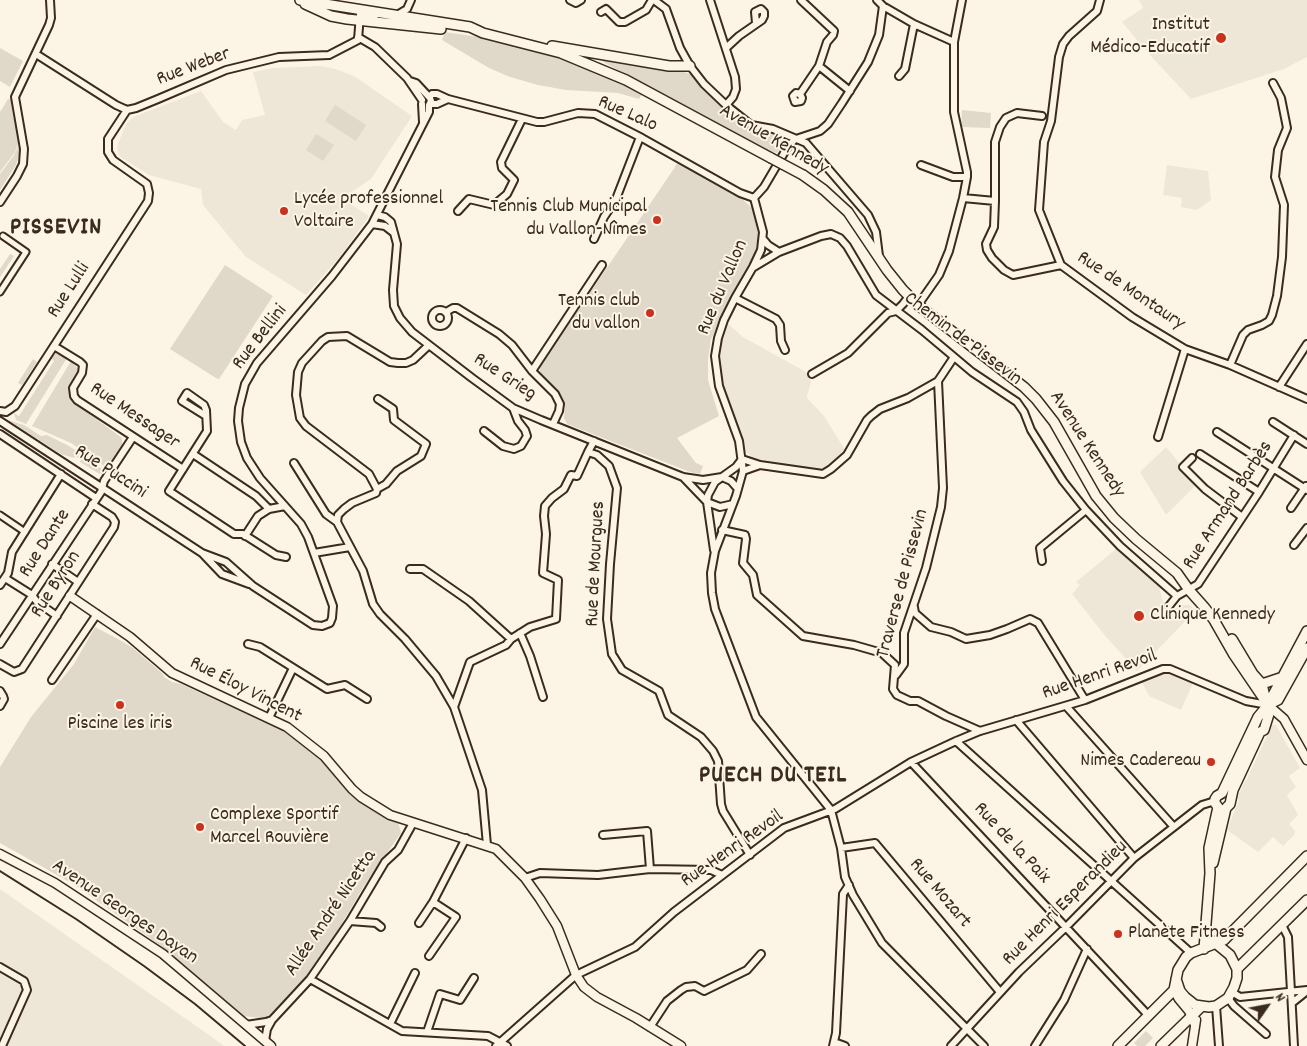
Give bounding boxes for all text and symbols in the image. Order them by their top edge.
place label: Institut Médico-Educatif [1090,14,1210,61]
marker: Institut Médico-Educatif [1214,31,1228,45]
street label: Rue Weber [154,43,234,93]
street label: Rue Lalo [593,91,661,139]
street label: Avenue Kennedy [714,100,832,182]
place label: Lycée professionnel Voltaire [294,188,443,235]
place label: Tennis Club Municipal du Vallon-Nîmes [490,196,647,243]
marker: Lycée professionnel Voltaire [278,205,290,217]
marker: Tennis Club Municipal du Vallon-Nîmes [651,214,663,226]
district label: PISSEVIN [9,215,103,245]
street label: Rue du Vallon [693,237,755,339]
street label: Rue de Montaury [1071,247,1189,337]
street label: Rue Lulli [43,259,97,323]
street label: Chemin de Pissevin [898,288,1026,392]
place label: Tennis club du vallon [558,290,640,337]
street label: Rue Bellini [228,301,294,375]
marker: Tennis club du vallon [644,307,656,319]
street label: Rue Grieg [468,349,540,407]
street label: Rue Messager [84,378,184,456]
street label: Avenue Kennedy [1043,387,1129,503]
street label: Rue Armand Barbès [1179,437,1279,575]
street label: Rue Puccini [69,441,151,505]
street label: Rue de Mourgues [582,501,612,627]
street label: Rue Dante [15,505,77,583]
street label: Traverse de Pissevin [873,507,935,661]
street label: Rue Byron [27,547,87,623]
place label: Clinique Kennedy [1150,604,1275,628]
marker: Clinique Kennedy [1132,609,1146,623]
street label: Rue Henri Revoil [1039,645,1161,707]
street label: Rue Éloy Vincent [185,652,305,730]
marker: Piscine les iris [114,699,126,711]
place label: Piscine les iris [67,713,173,737]
place label: Nimes Cadereau [1080,750,1201,774]
marker: Nimes Cadereau [1205,756,1217,768]
district label: PUECH DU TEIL [697,763,849,793]
street label: Rue de la Paix [967,798,1055,890]
place label: Complexe Sportif Marcel Rouvière [210,804,339,851]
street label: Rue Henri Revoil [677,806,789,894]
marker: Complexe Sportif Marcel Rouvière [194,821,206,833]
street label: Rue Henri Esperandieu [998,836,1134,972]
street label: Allée André Nicetta [281,846,383,982]
street label: Rue Mozart [903,854,975,934]
street label: Avenue Georges Dayan [46,855,202,971]
place label: Planète Fitness [1128,922,1245,946]
marker: Planète Fitness [1112,928,1124,940]
north arrow [1242,981,1292,1031]
text: N [1269,989,1290,1006]

